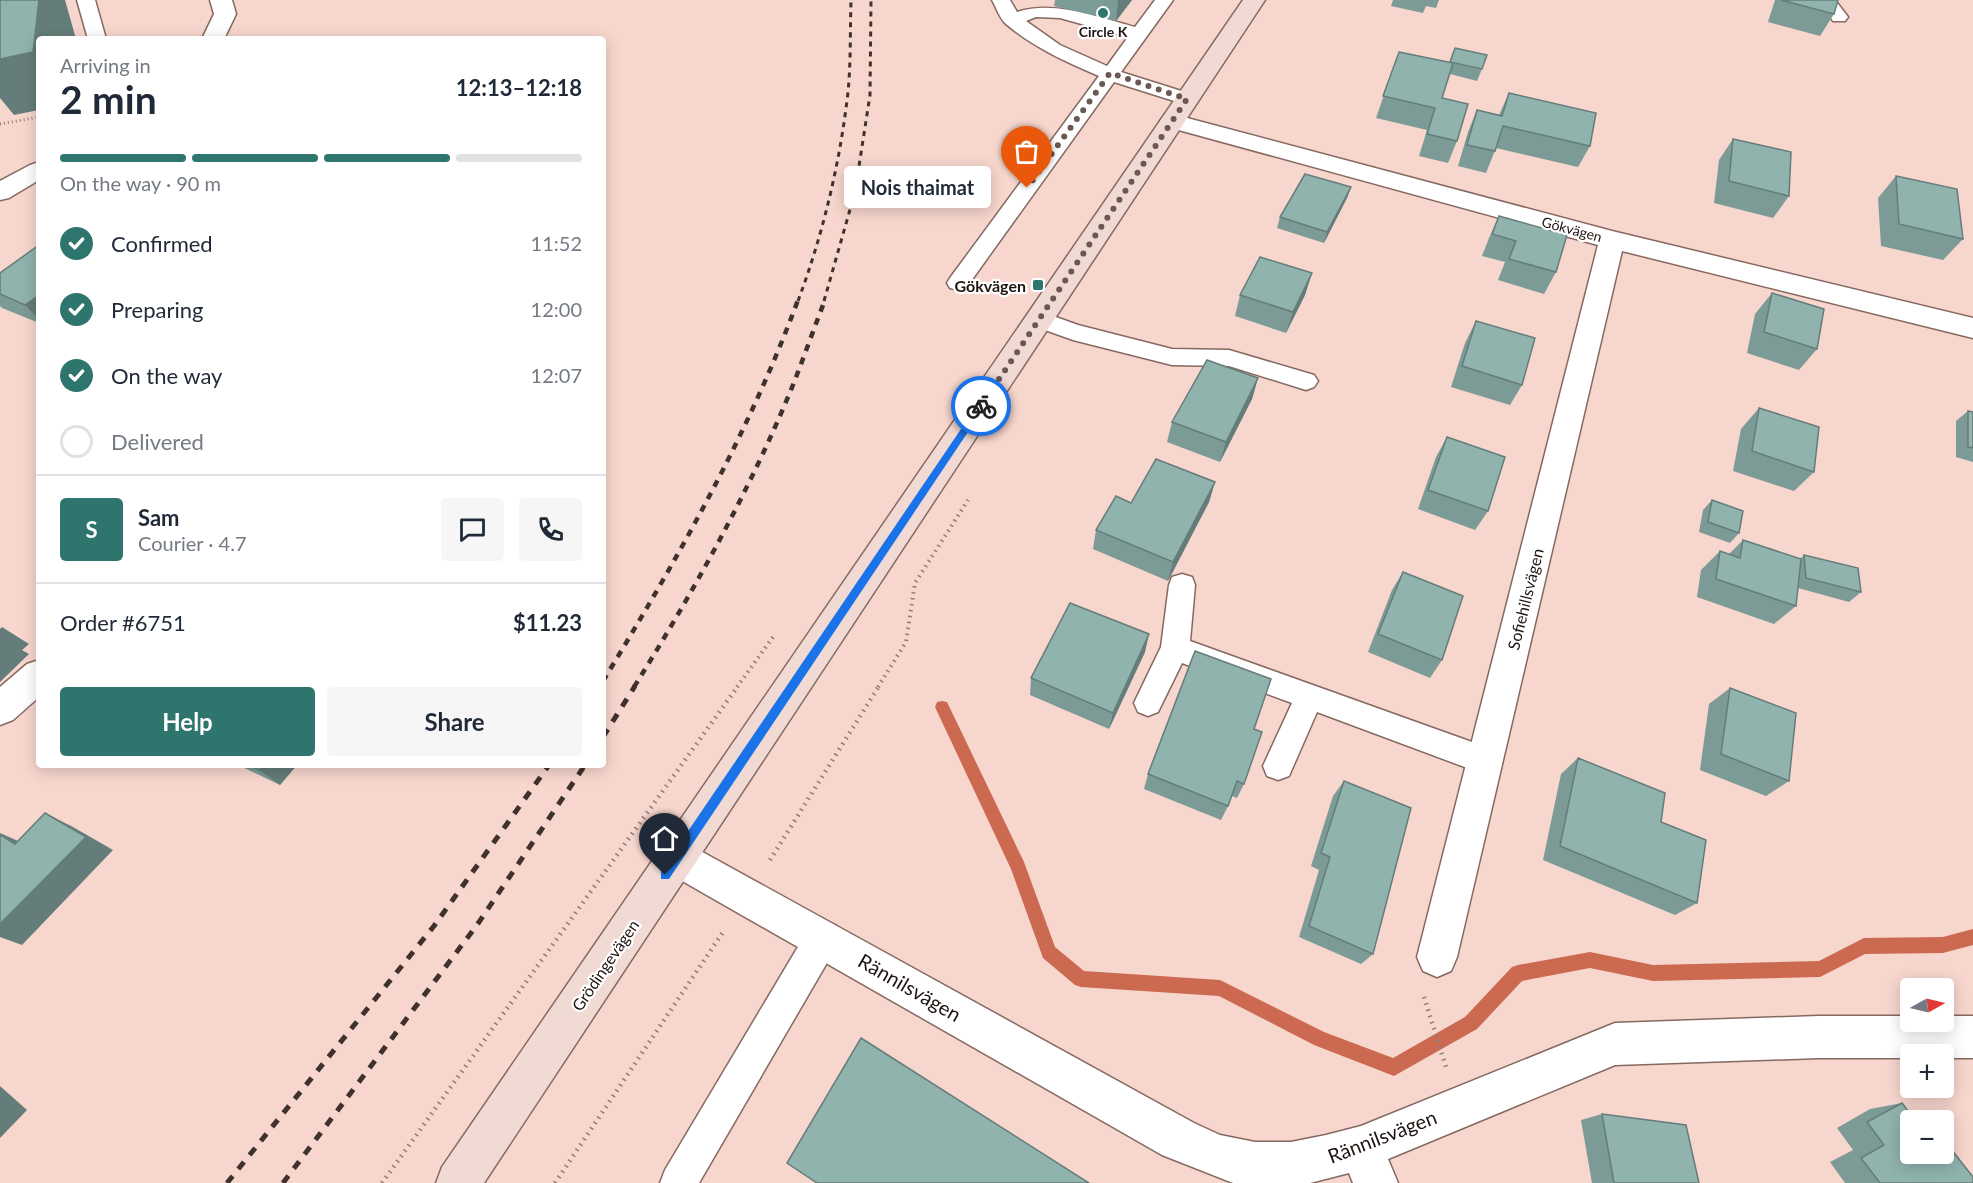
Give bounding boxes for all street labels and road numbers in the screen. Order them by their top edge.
street label: Gökvägen [1540,213,1604,245]
street label: Sofiehillsvägen [1503,546,1547,652]
street label: Grödingevägen [568,916,642,1014]
street label: Rännilsvägen [854,948,966,1026]
street label: Rännilsvägen [1324,1104,1440,1168]

